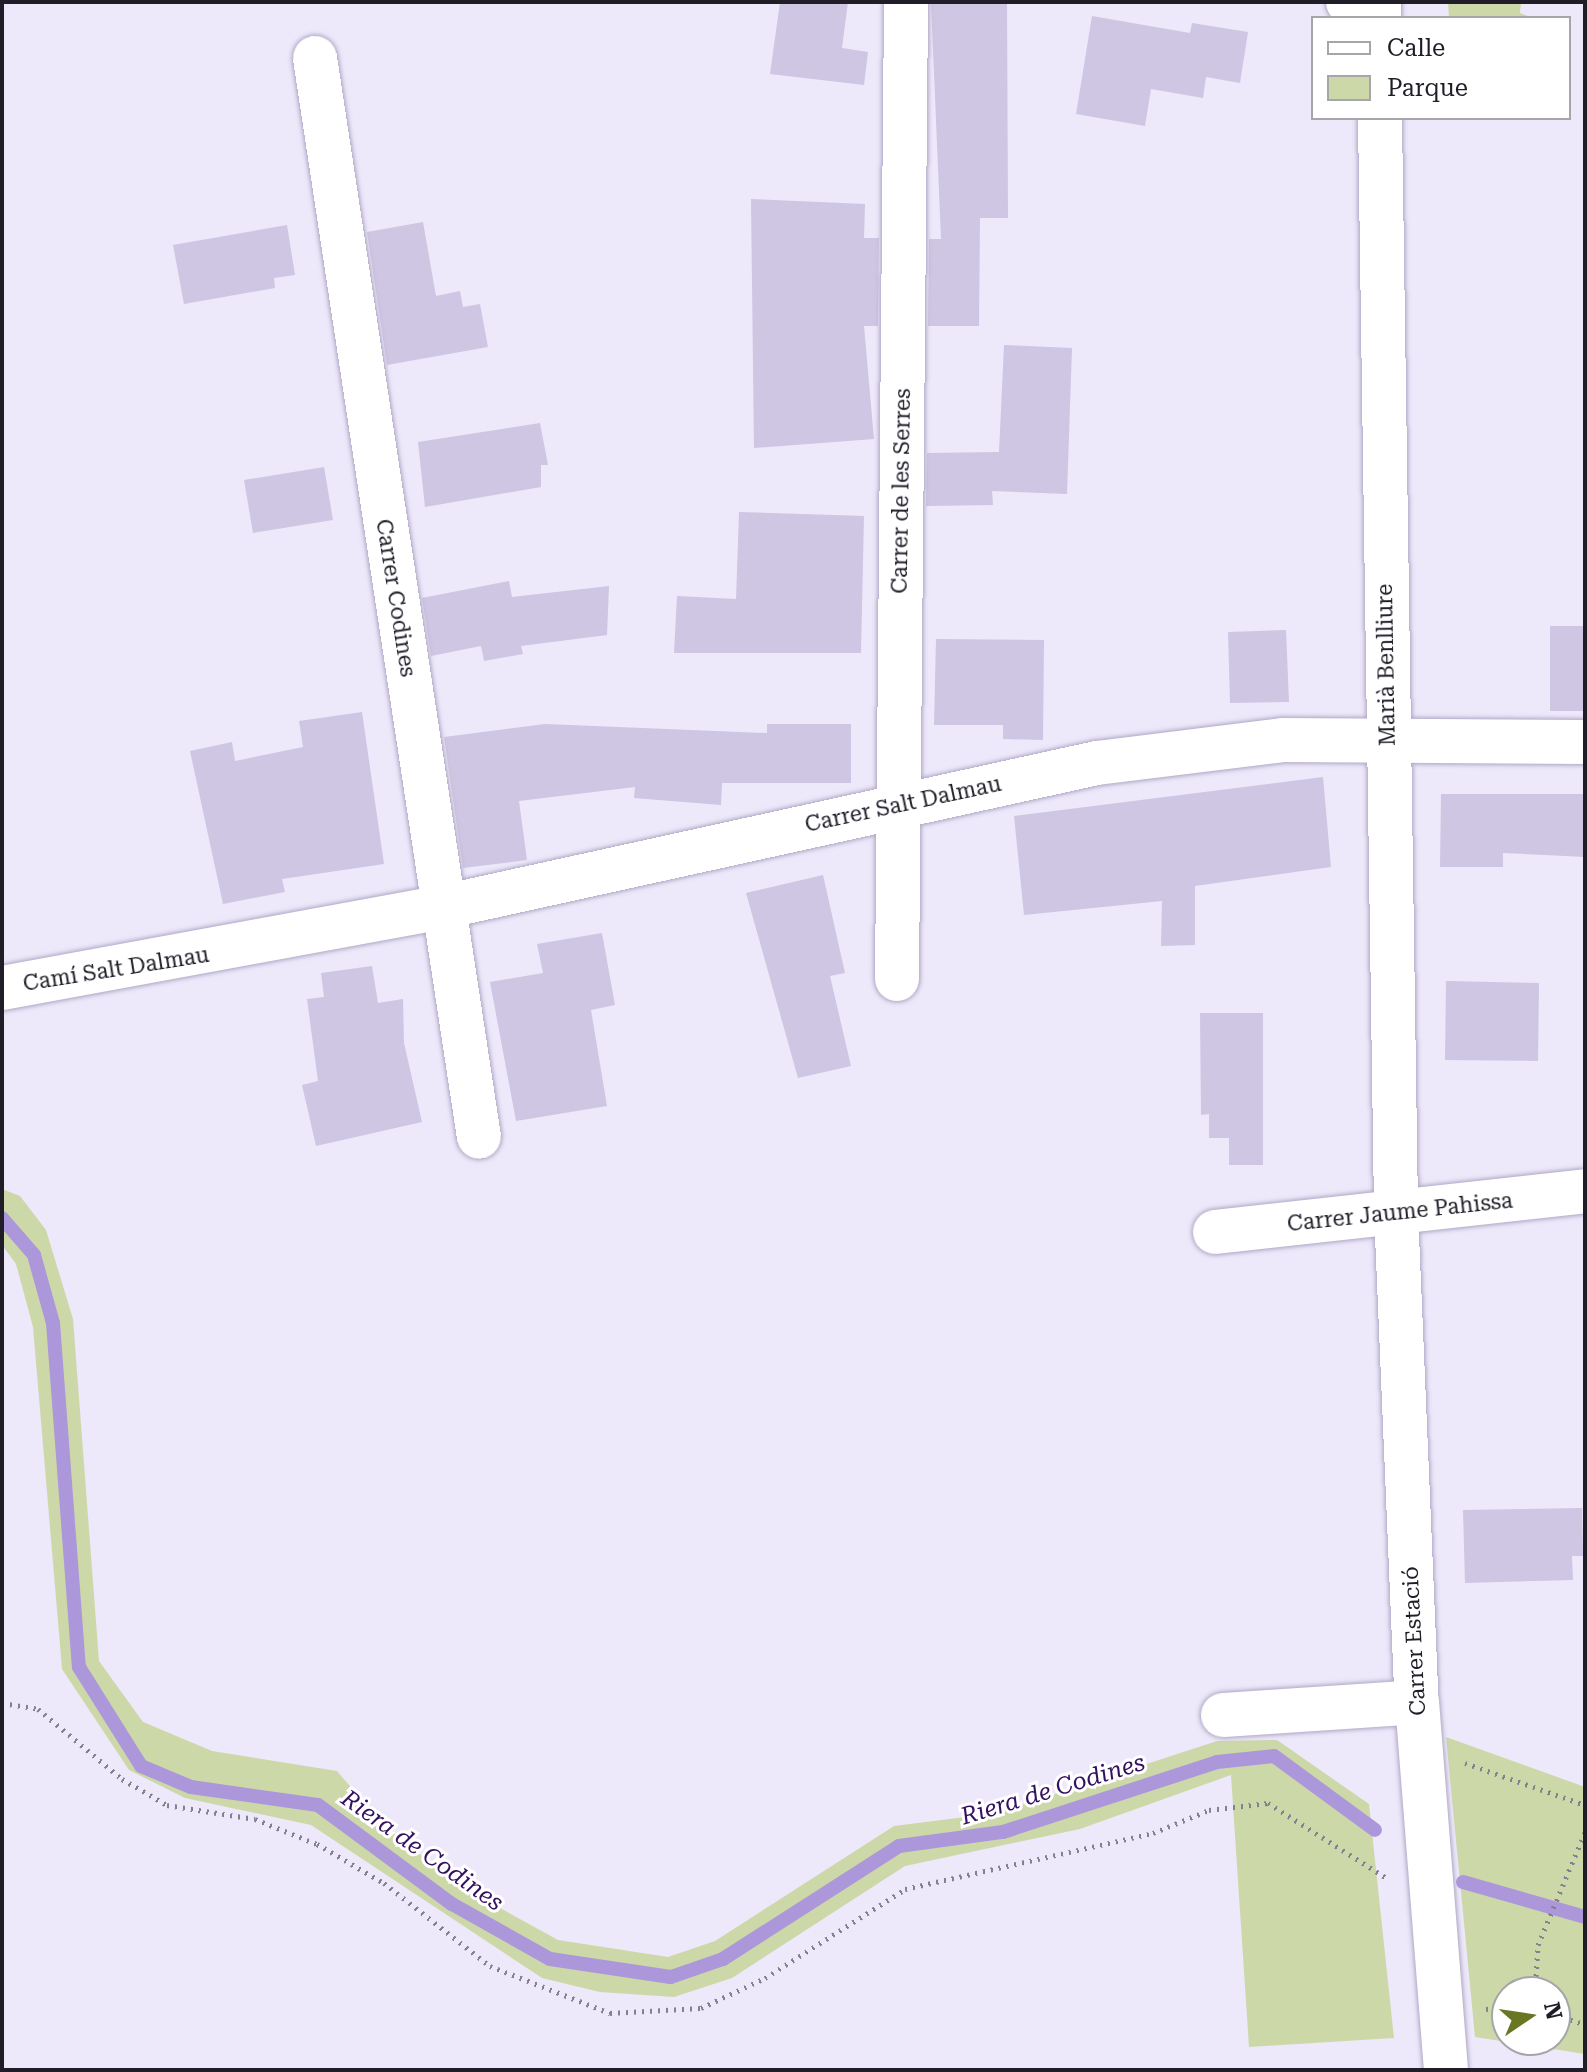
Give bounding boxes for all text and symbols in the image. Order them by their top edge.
legend [1311,16,1571,120]
text: Calle [1387,34,1445,62]
text: Parque [1387,74,1468,102]
street label: Carrer de les Serres [886,388,916,594]
street label: Carrer Codines [370,517,422,679]
street label: Marià Benlliure [1371,584,1401,746]
street label: Carrer Salt Dalmau [802,770,1004,838]
street label: Camí Salt Dalmau [21,941,211,997]
street label: Carrer Jaume Pahissa [1286,1187,1514,1237]
street label: Carrer Estació [1397,1566,1431,1716]
water label: Riera de Codines [957,1748,1149,1832]
water label: Riera de Codines [335,1784,509,1918]
north arrow [1491,1976,1571,2056]
text: N [1539,2000,1567,2022]

